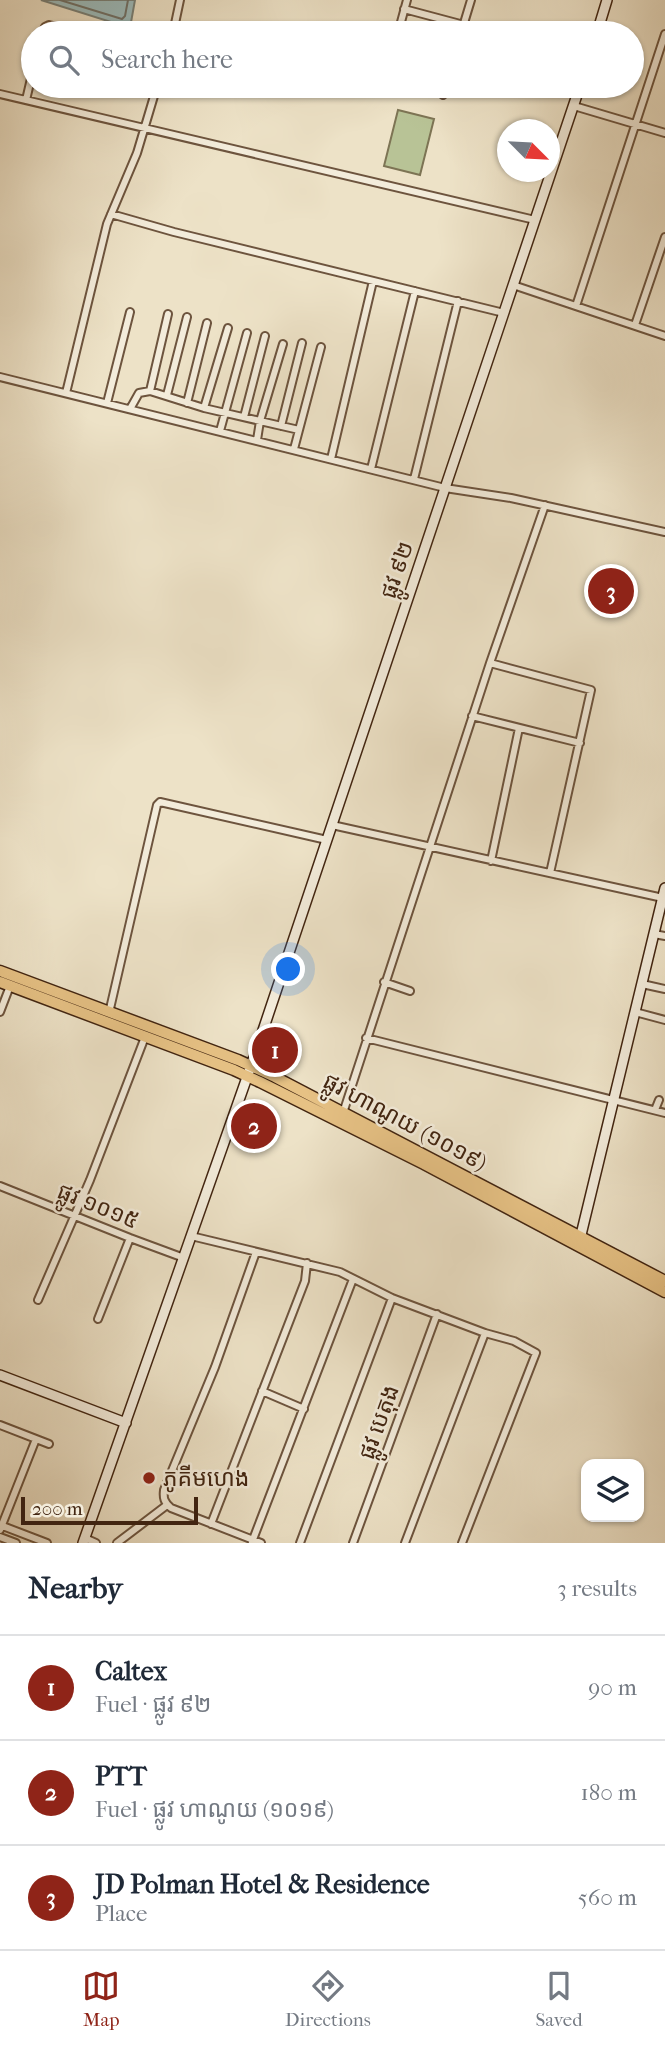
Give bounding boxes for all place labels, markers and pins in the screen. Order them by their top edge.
pin: 3 [588,565,634,617]
pin: 1 [252,1024,298,1076]
pin: 2 [231,1100,277,1152]
place label: ភូគីមហេង [163,1464,249,1493]
marker: ភូគីមហេង [141,1470,157,1486]

